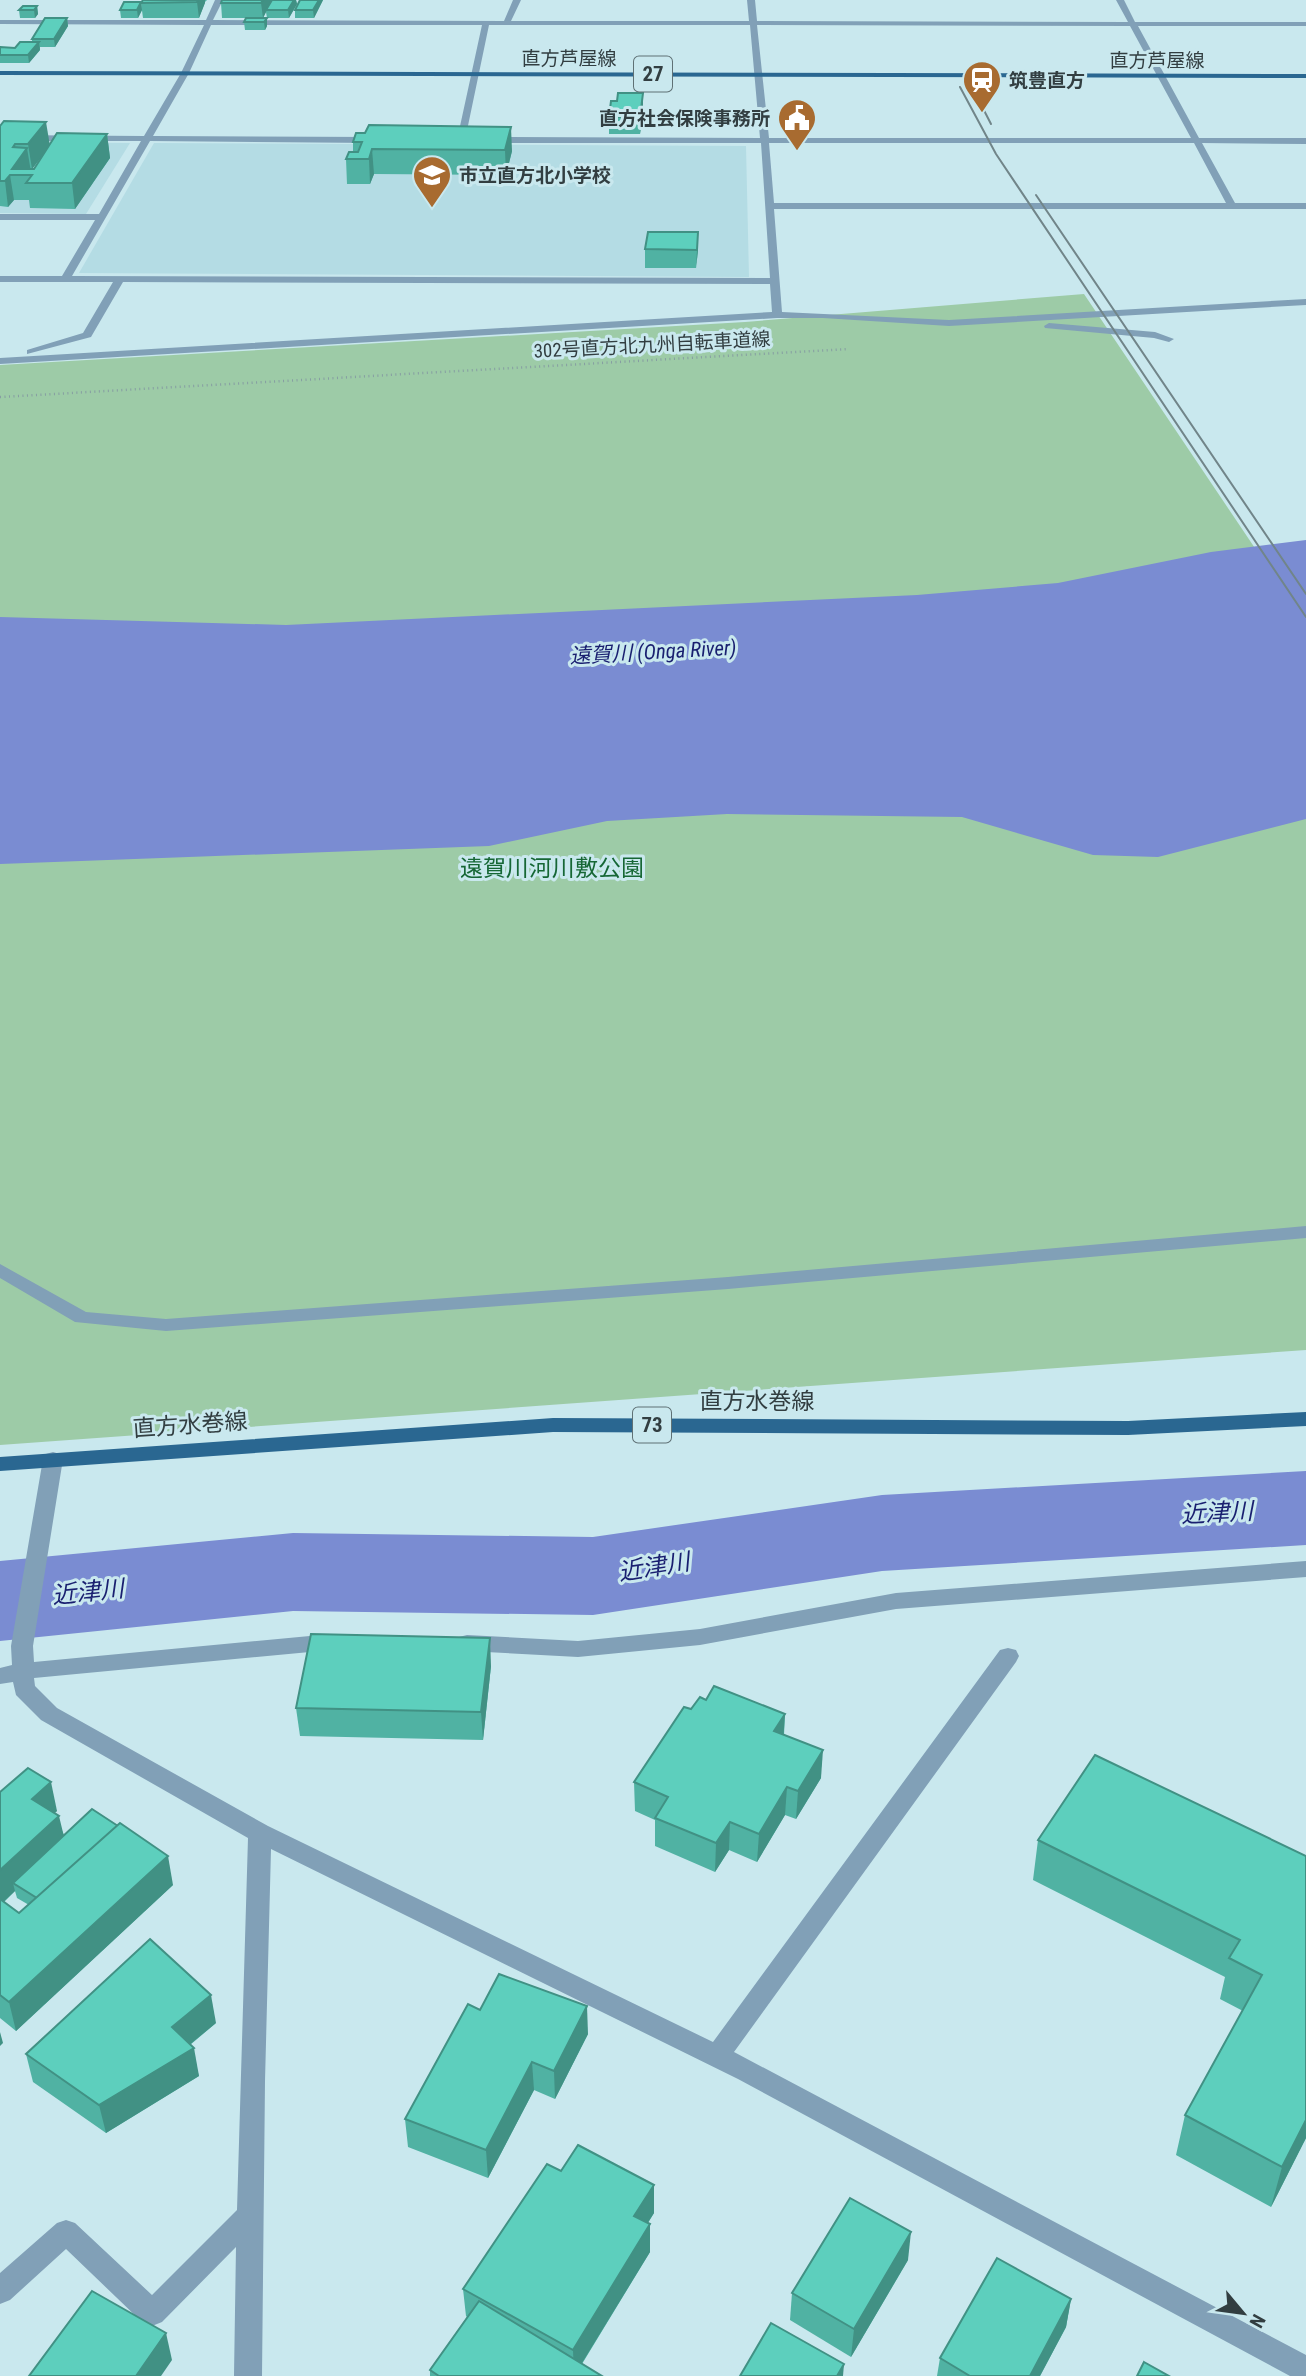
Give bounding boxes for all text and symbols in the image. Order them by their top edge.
street label: 直方芦屋線 [521,47,617,70]
street label: 直方芦屋線 [1109,49,1205,72]
road number: 27 [634,56,672,92]
station icon: 筑豊直方 [961,59,1003,114]
place label: 筑豊直方 [1009,69,1085,92]
public building icon: 直方社会保険事務所 [776,97,818,152]
place label: 直方社会保険事務所 [599,107,770,130]
school or university icon: 市立直方北小学校 [411,154,453,209]
place label: 市立直方北小学校 [459,164,611,187]
street label: 302号直方北九州自転車道線 [533,327,771,363]
water label: 遠賀川 (Onga River) [569,636,737,668]
park label: 遠賀川河川敷公園 [460,855,644,882]
street label: 直方水巻線 [700,1388,815,1415]
street label: 直方水巻線 [132,1408,248,1442]
road number: 73 [633,1408,671,1442]
water label: 近津川 [1180,1497,1257,1529]
water label: 近津川 [616,1547,695,1586]
water label: 近津川 [51,1574,128,1610]
north arrow [1208,2278,1278,2348]
text: N [1245,2310,1270,2332]

